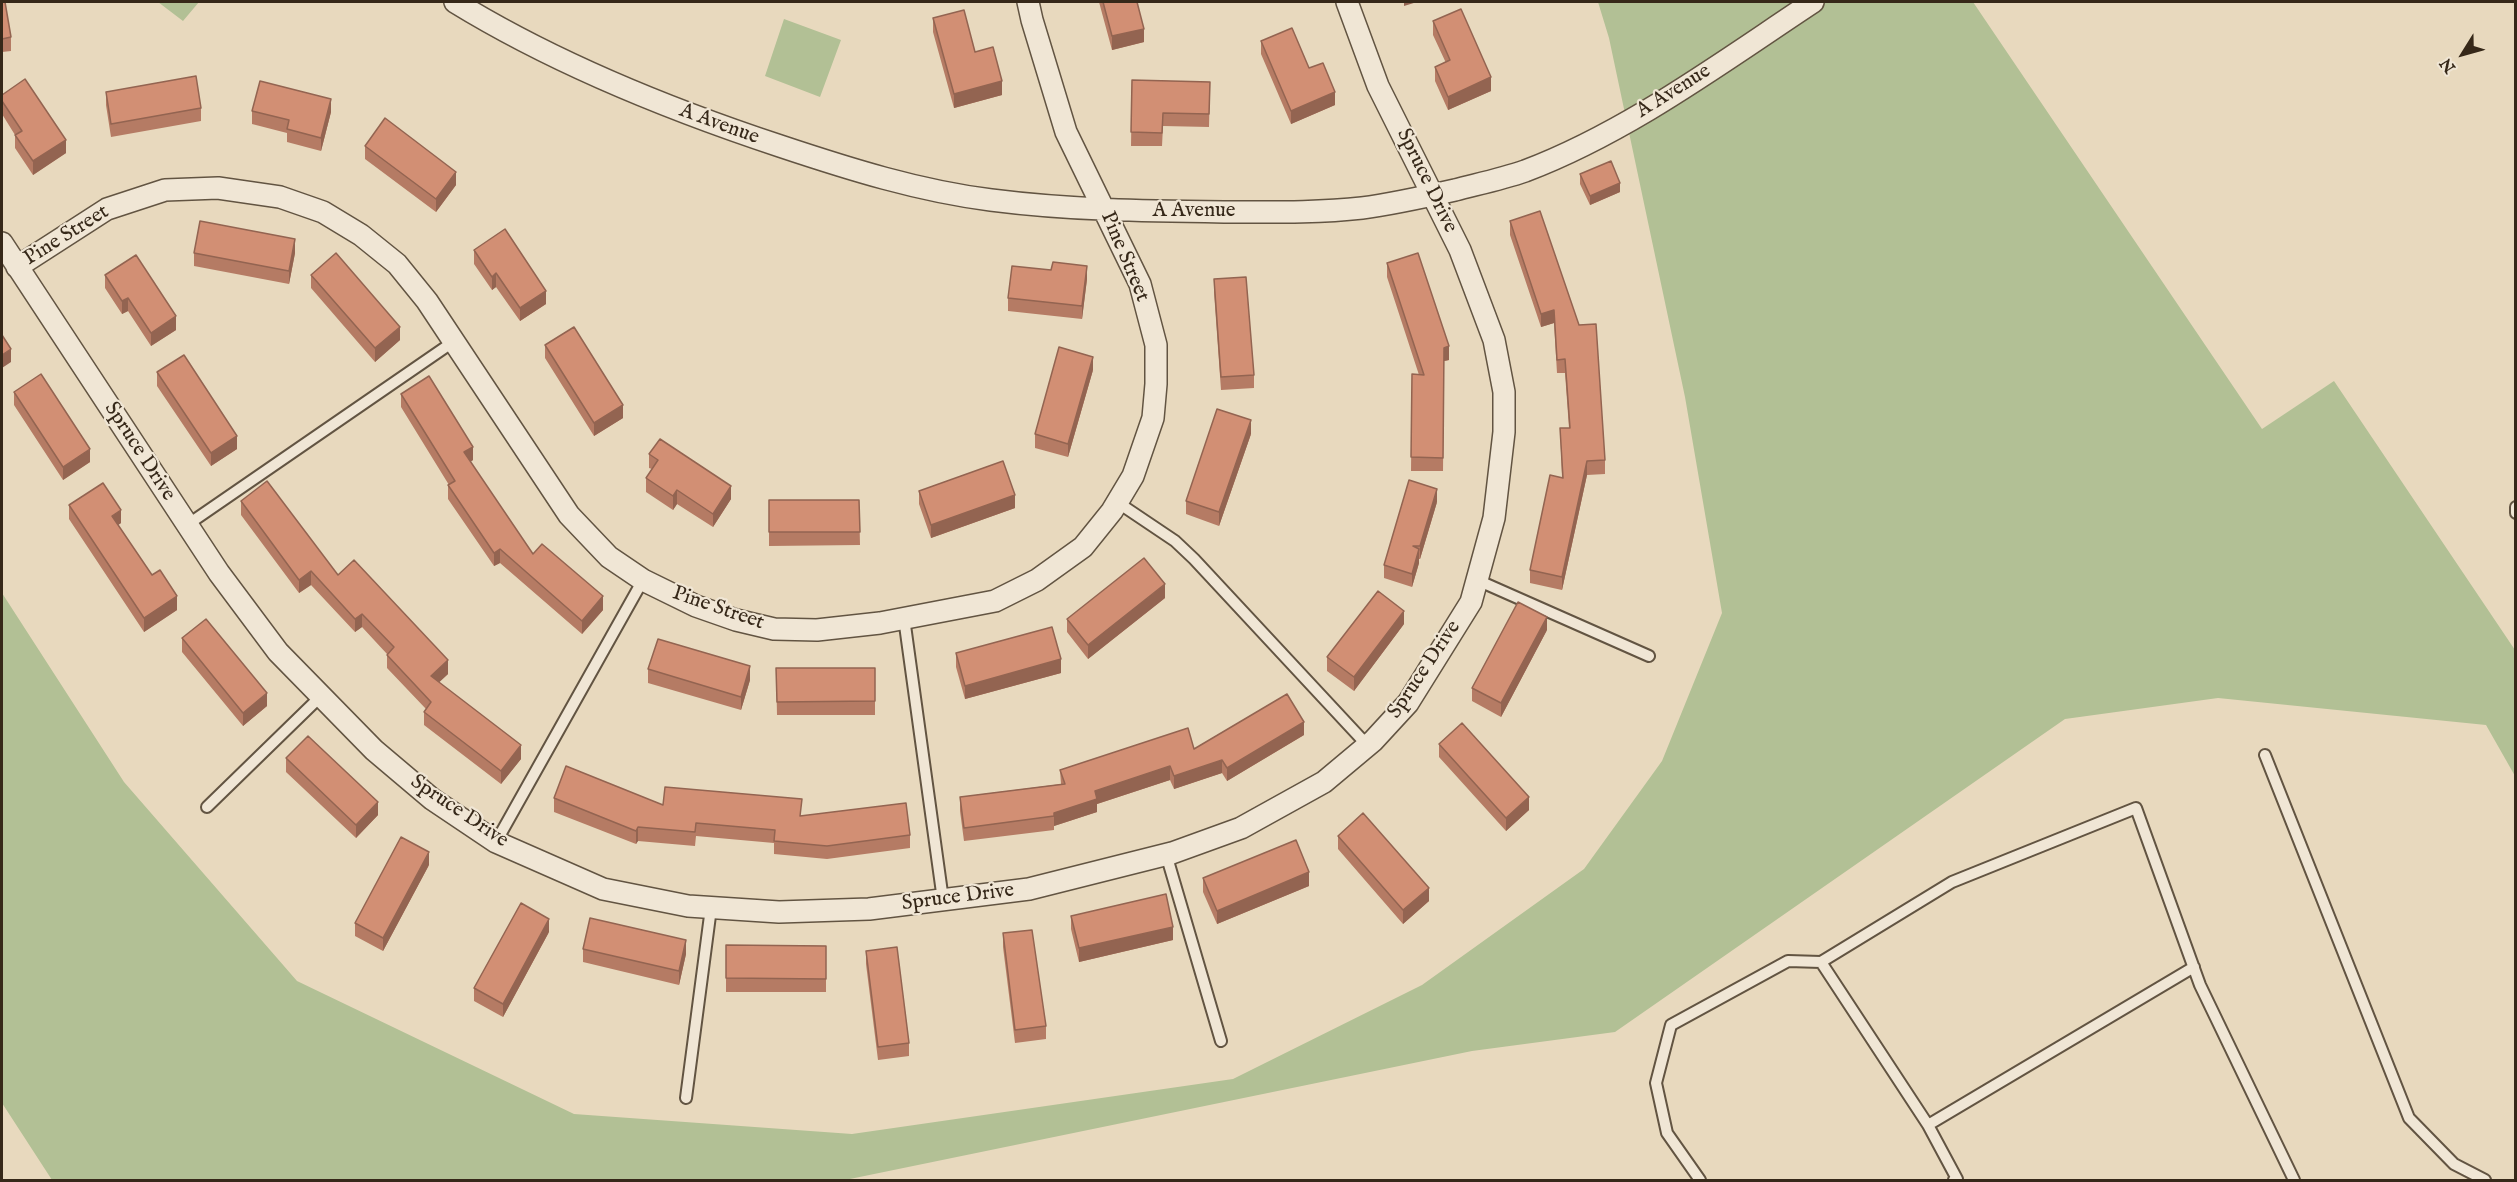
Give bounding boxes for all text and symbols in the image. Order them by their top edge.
north arrow [2433,24,2493,84]
text: N [2436,53,2461,76]
street label: A Avenue [1632,59,1716,125]
street label: A Avenue [676,99,762,151]
street label: Spruce Drive [1390,125,1462,237]
street label: A Avenue [1153,199,1235,225]
street label: Pine Street [20,200,114,272]
street label: Pine Street [1094,208,1154,306]
street label: Spruce Drive [98,398,180,506]
street label: Pine Street [669,582,767,636]
street label: Spruce Drive [1383,616,1467,724]
street label: Spruce Drive [405,770,513,854]
street label: Spruce Drive [900,879,1016,917]

